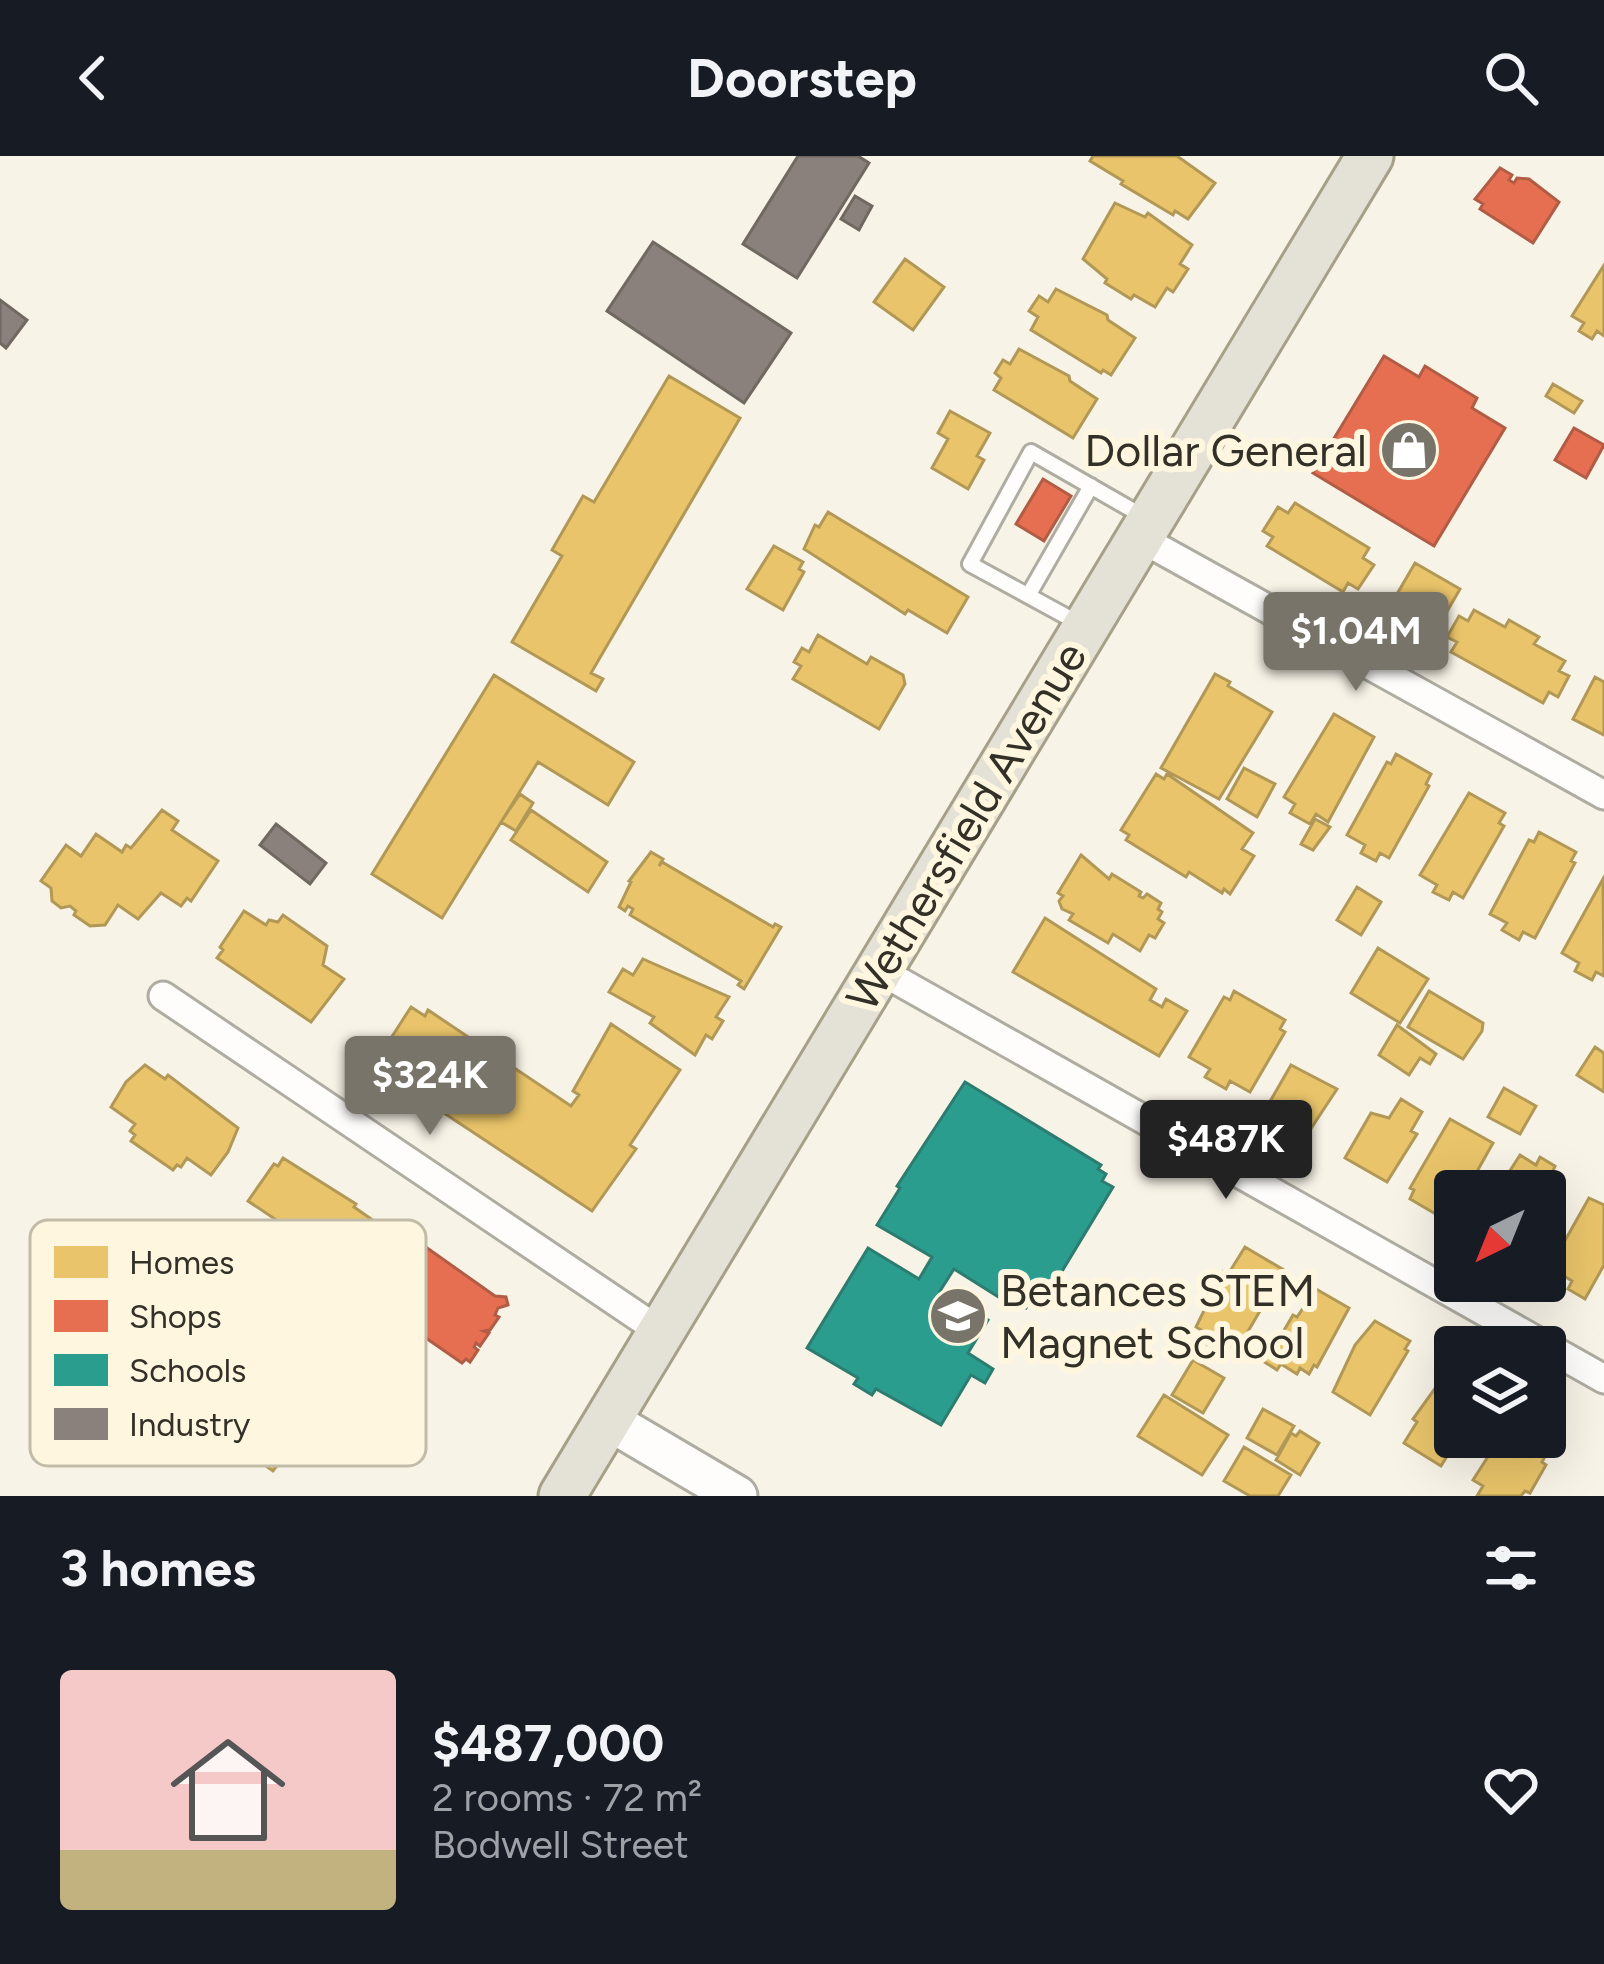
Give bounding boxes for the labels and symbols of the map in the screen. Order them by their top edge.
shop icon: Dollar General [1378,419,1440,481]
place label: Dollar General [1084,423,1367,477]
pin: $1.04M [1258,592,1454,694]
street label: Wethersfield Avenue [835,632,1097,1020]
pin: $324K [346,1036,514,1138]
pin: $487K [1142,1100,1310,1202]
north arrow [1434,1170,1566,1302]
legend [30,1220,426,1466]
text: Homes [129,1243,234,1282]
place label: Betances STEM Magnet School [1000,1263,1315,1369]
school or university icon: Betances STEM Magnet School [927,1285,989,1347]
text: Shops [129,1297,222,1336]
text: Schools [129,1351,246,1390]
text: Industry [129,1405,251,1444]

